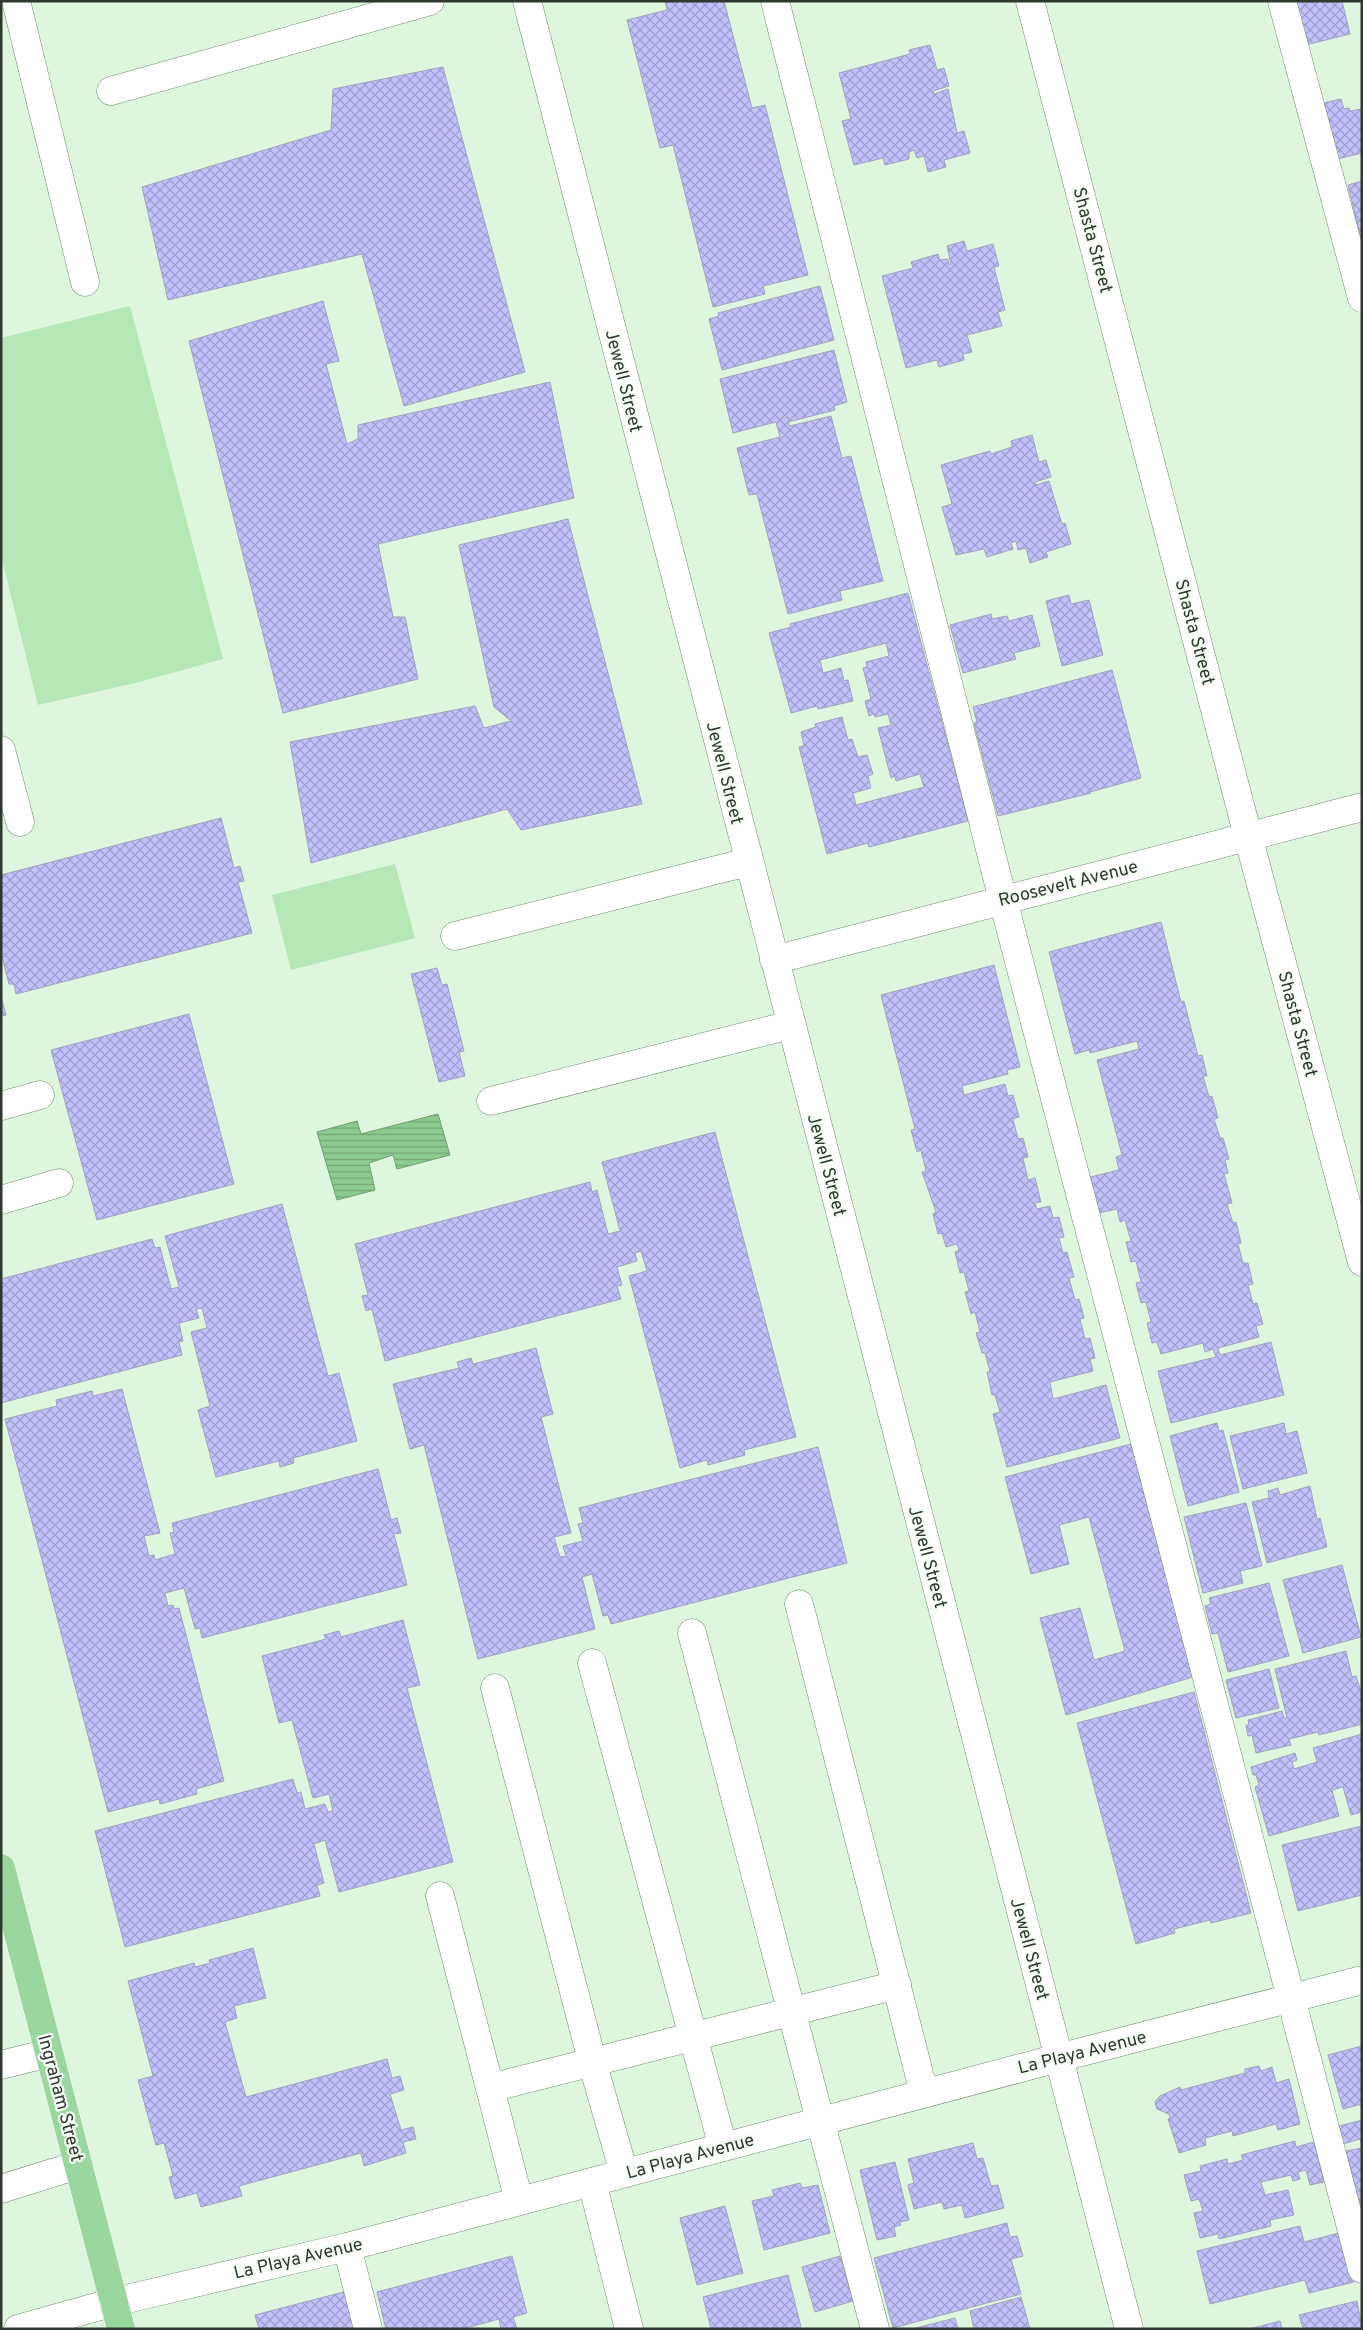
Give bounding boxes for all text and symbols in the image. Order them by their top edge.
street label: Shasta Street [1066,185,1117,296]
street label: Jewell Street [599,328,646,435]
street label: Shasta Street [1168,577,1219,688]
street label: Jewell Street [700,720,747,827]
street label: Roosevelt Avenue [996,856,1141,913]
street label: Shasta Street [1271,969,1322,1080]
street label: Jewell Street [801,1112,850,1219]
street label: Jewell Street [902,1504,951,1611]
street label: Jewell Street [1004,1896,1053,2003]
street label: La Playa Avenue [1016,2026,1149,2081]
street label: Ingraham Street [32,2032,88,2165]
street label: La Playa Avenue [624,2129,757,2186]
street label: La Playa Avenue [232,2233,365,2285]

